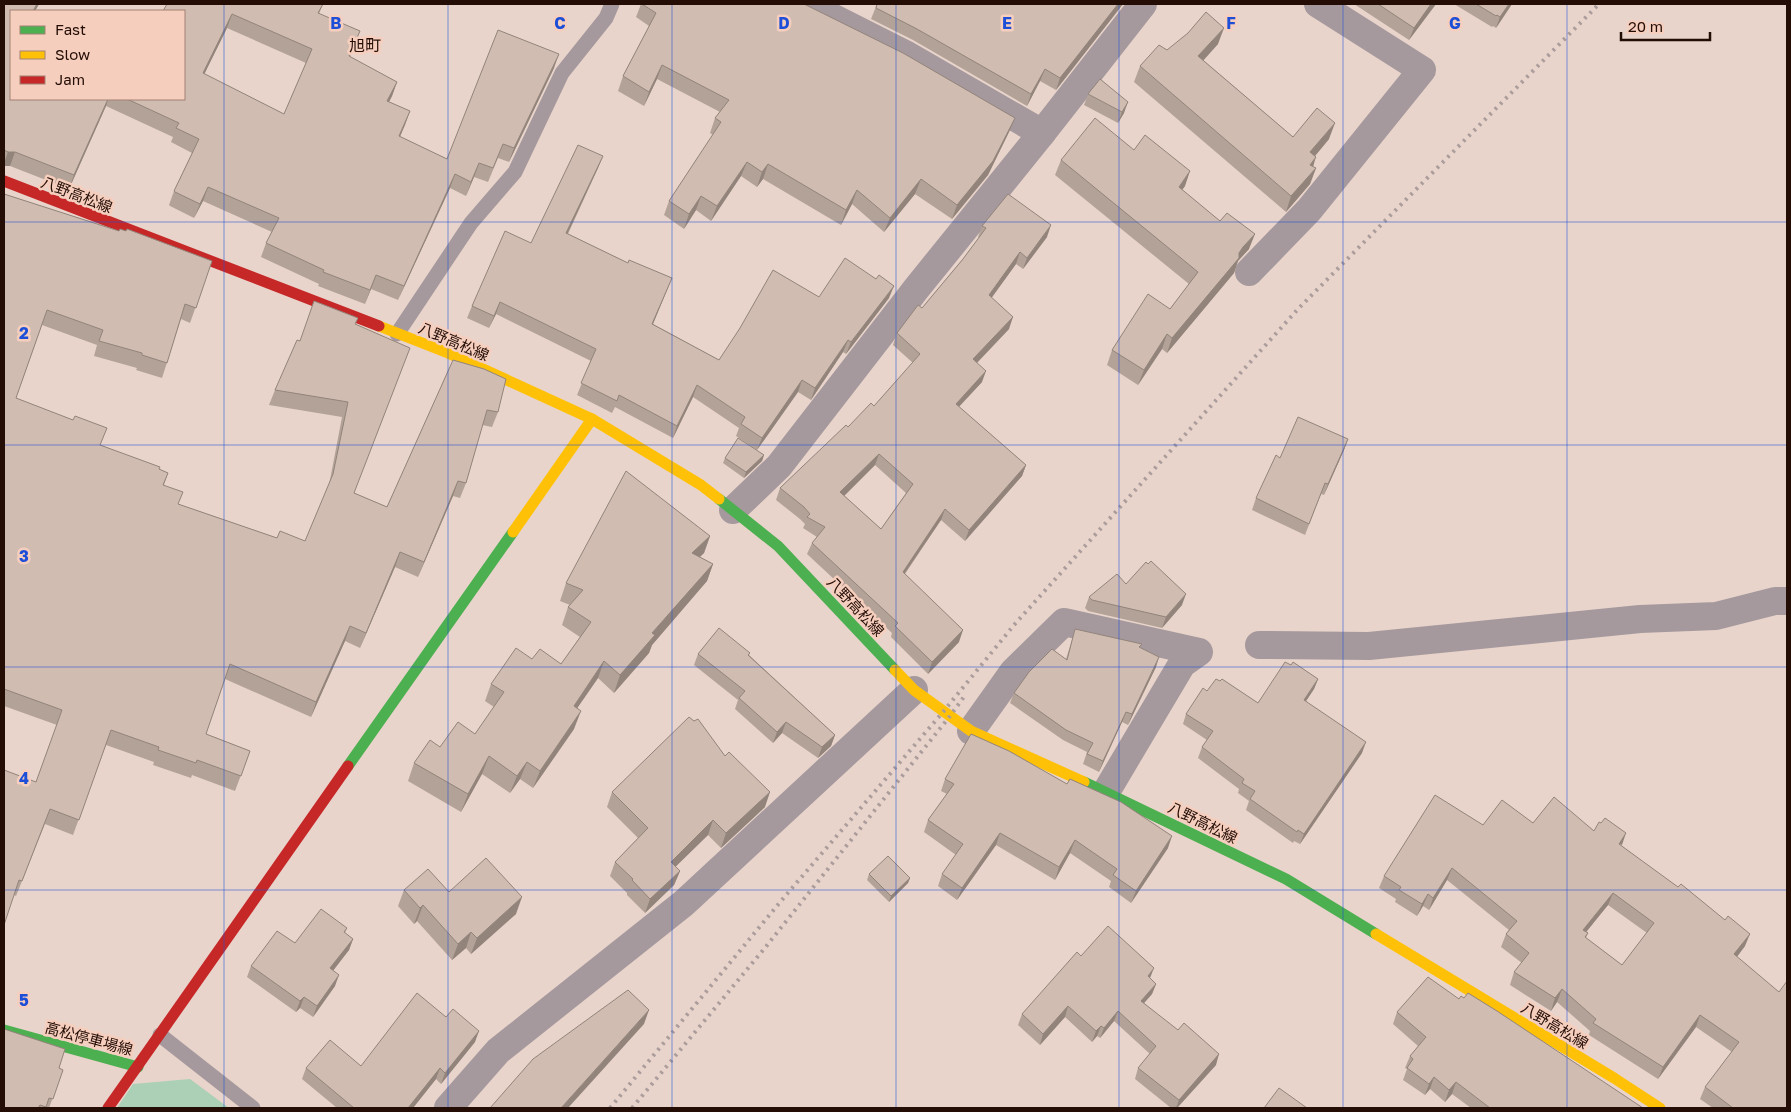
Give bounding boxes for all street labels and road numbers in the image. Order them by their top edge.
street label: 八野高松線 [39,172,115,216]
street label: 八野高松線 [416,318,492,364]
street label: 八野高松線 [824,572,888,640]
street label: 八野高松線 [1165,797,1241,847]
street label: 八野高松線 [1518,998,1592,1052]
street label: 高松停車場線 [43,1018,135,1058]

